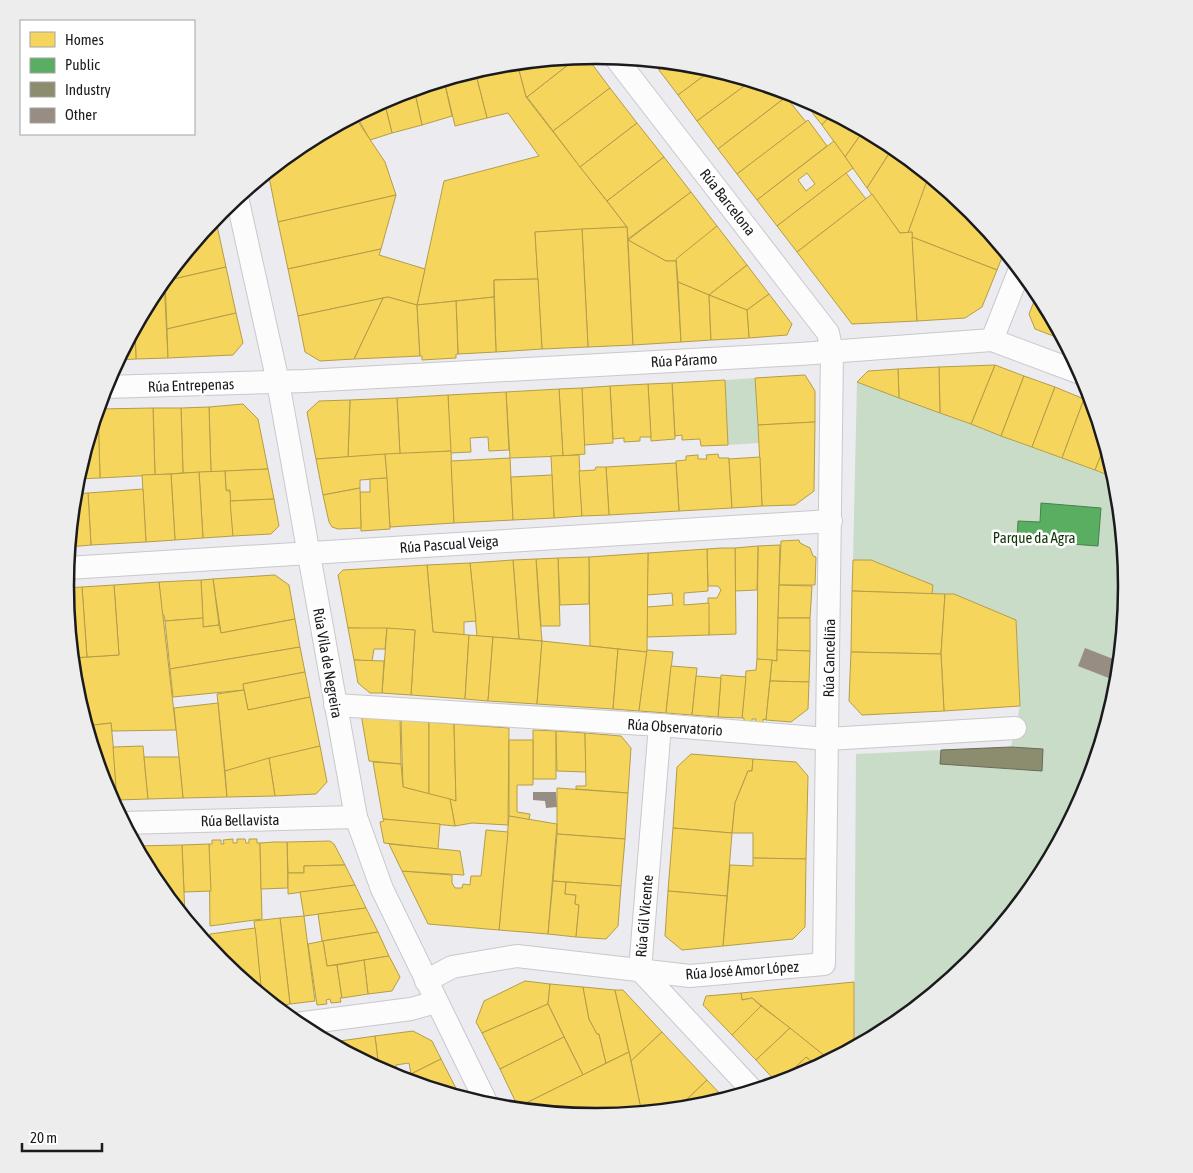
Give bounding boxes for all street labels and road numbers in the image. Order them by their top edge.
street label: Rúa Barcelona [697,165,759,239]
street label: Rúa Páramo [650,350,718,370]
street label: Rúa Entrepenas [147,375,235,395]
street label: Rúa Pascual Veiga [399,532,499,556]
street label: Rúa Vila de Negreira [310,607,346,719]
street label: Rúa Canceliña [820,618,838,698]
street label: Rúa Observatorio [627,715,723,739]
street label: Rúa Bellavista [200,811,280,829]
street label: Rúa Gil Vicente [632,874,656,958]
street label: Rúa José Amor López [685,958,800,982]

